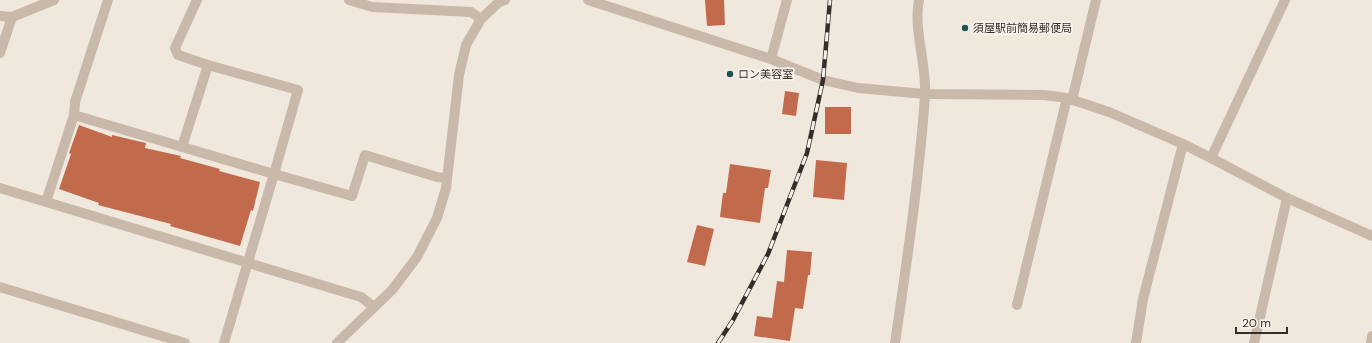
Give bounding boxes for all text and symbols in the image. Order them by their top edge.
place label: 須屋駅前簡易郵便局 [973,21,1072,35]
marker: 須屋駅前簡易郵便局 [960,23,970,33]
place label: ロン美容室 [738,67,793,81]
marker: ロン美容室 [725,69,735,79]
scale bar [1236,309,1287,335]
text: 20 m [1242,315,1271,331]

